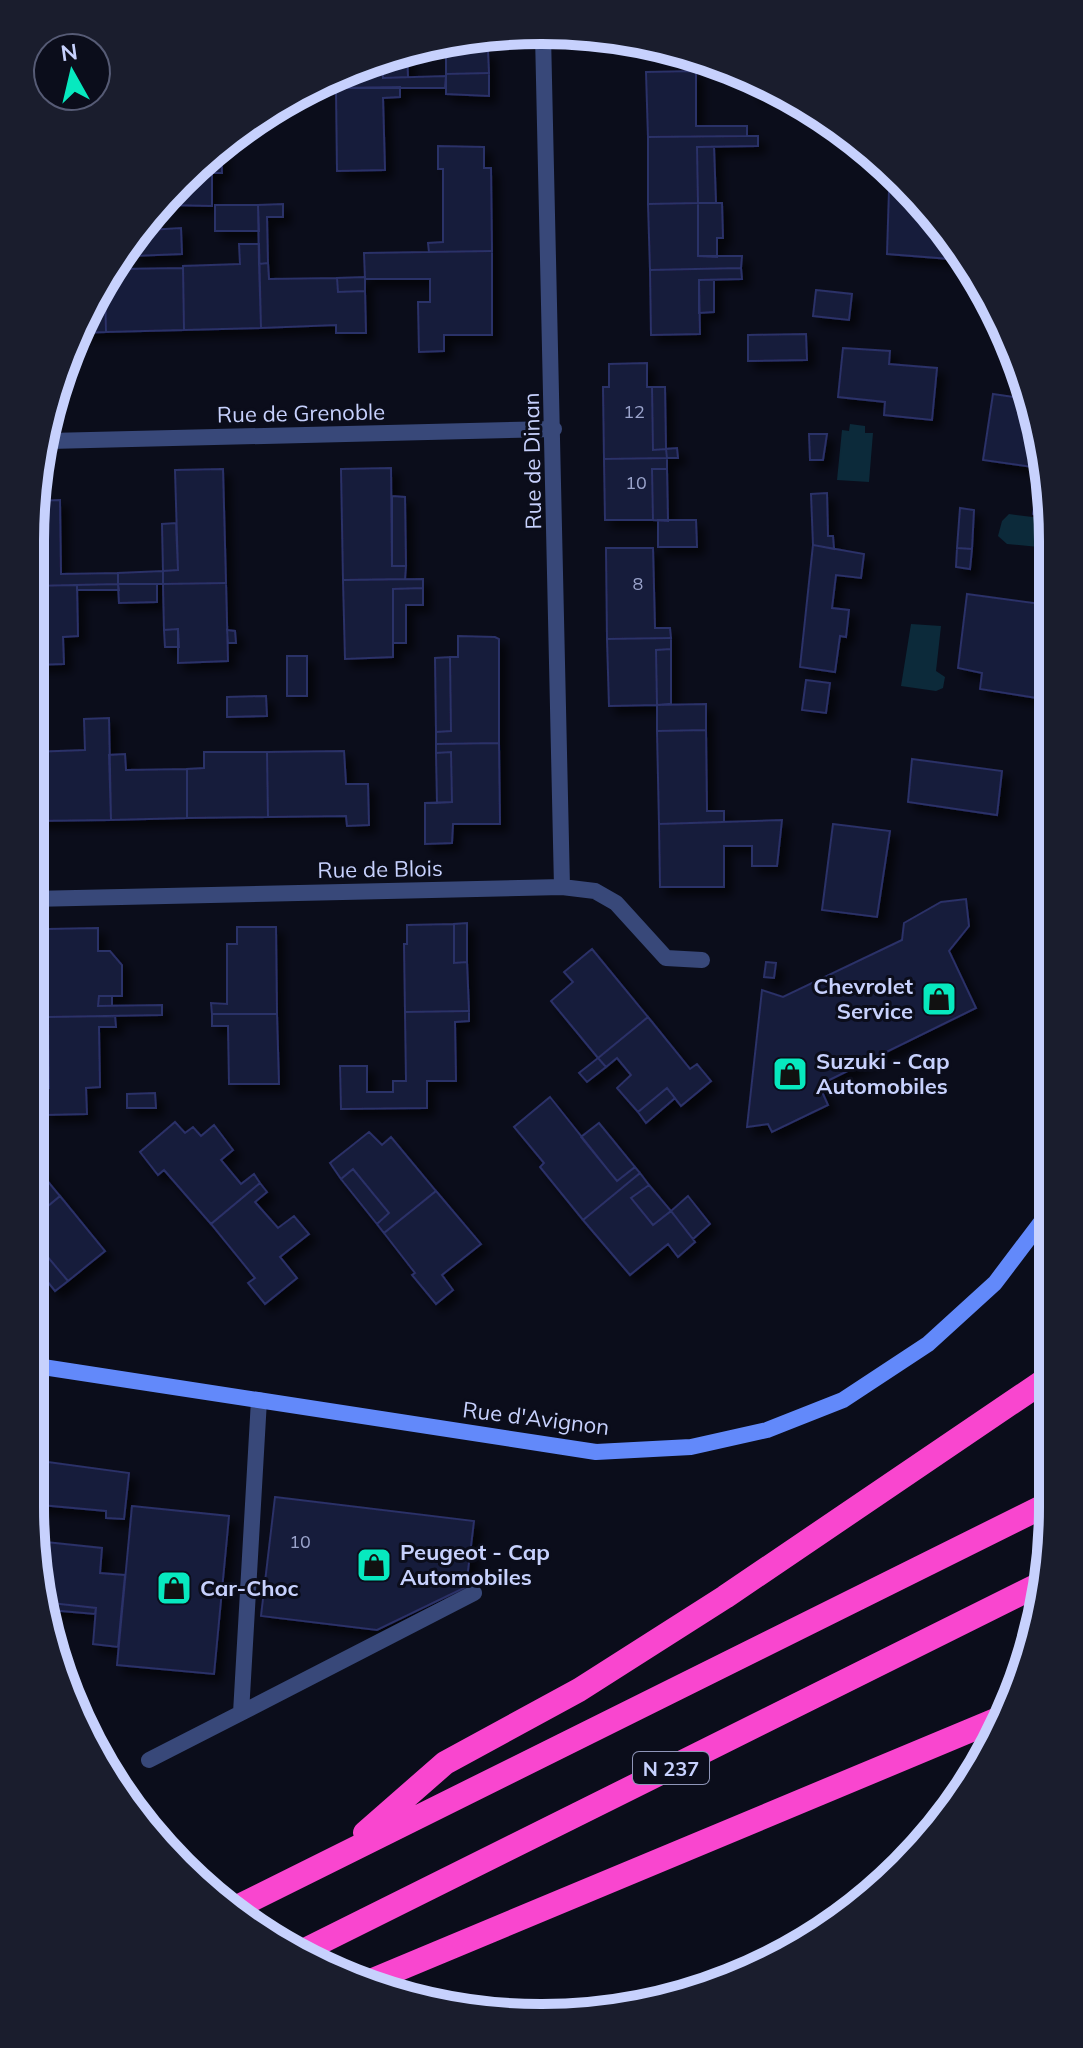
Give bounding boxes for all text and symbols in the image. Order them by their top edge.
north arrow [32,32,112,112]
text: N [59,37,79,67]
street label: Rue de Dinan [517,392,547,530]
street label: Rue de Grenoble [217,398,385,428]
house number: 12 [623,400,645,423]
house number: 10 [625,471,647,494]
house number: 8 [633,572,643,595]
street label: Rue de Blois [317,854,443,884]
place label: Chevrolet Service [813,972,913,1025]
shop icon: Chevrolet Service [920,980,958,1018]
place label: Suzuki - Cap Automobiles [816,1047,950,1100]
shop icon: Suzuki - Cap Automobiles [771,1055,809,1093]
street label: Rue d'Avignon [461,1395,611,1441]
house number: 10 [289,1530,311,1553]
place label: Peugeot - Cap Automobiles [400,1538,550,1591]
shop icon: Peugeot - Cap Automobiles [355,1546,393,1584]
shop icon: Car-Choc [155,1569,193,1607]
place label: Car-Choc [200,1574,299,1602]
road number: N 237 [633,1752,709,1784]

